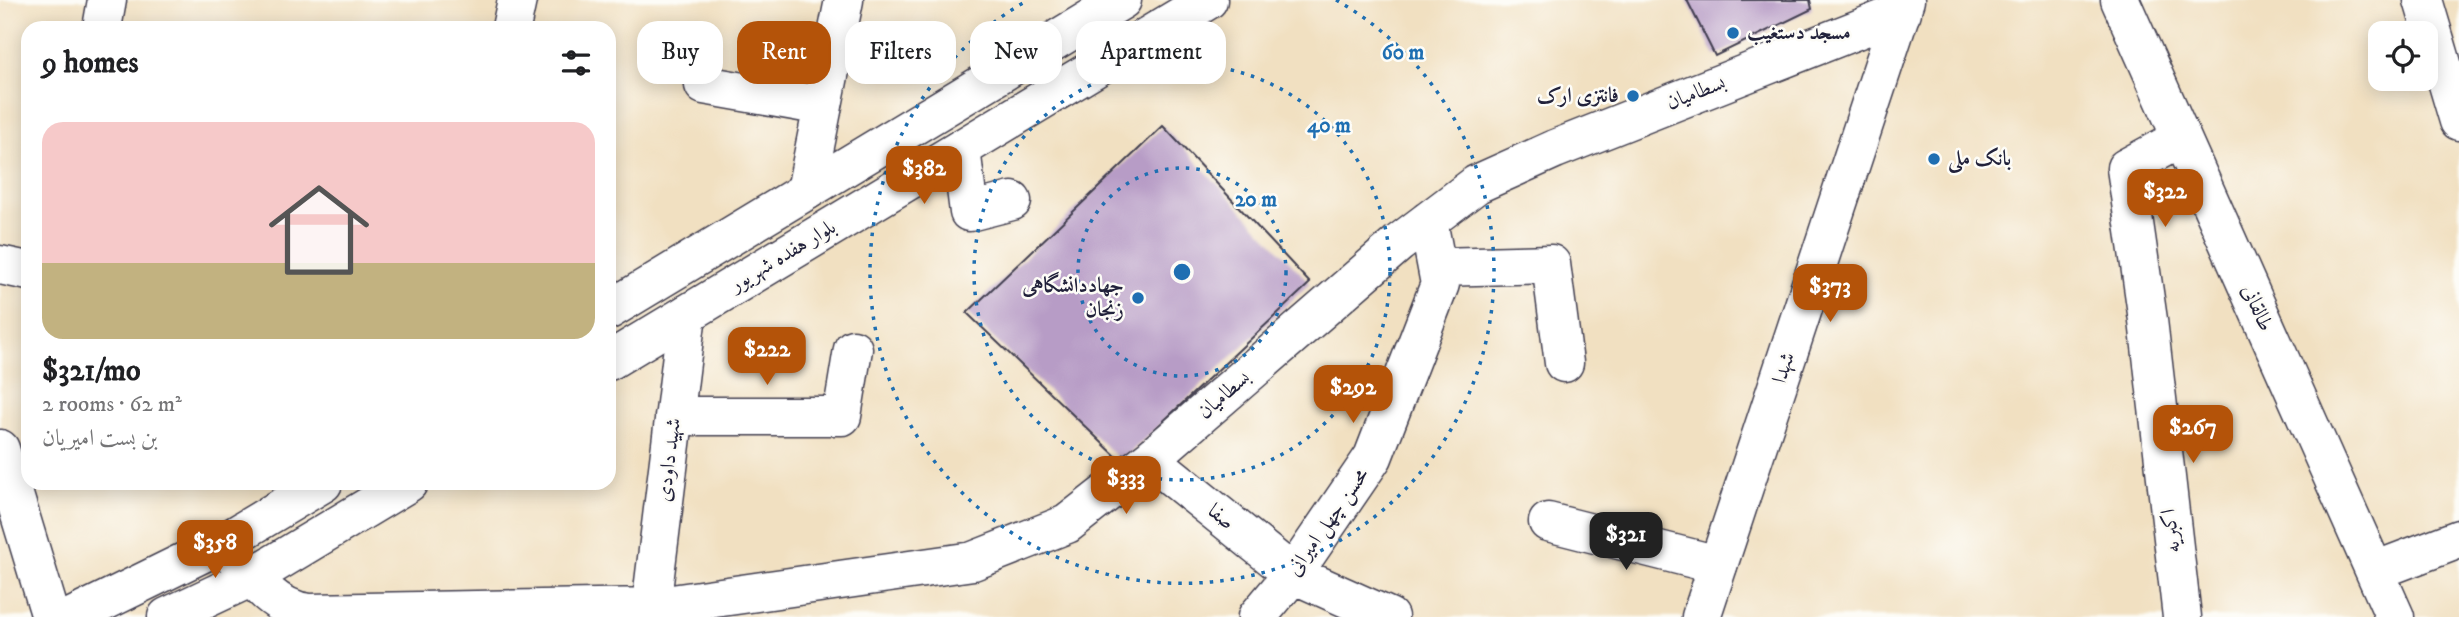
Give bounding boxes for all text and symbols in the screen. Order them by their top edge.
place label: مسجد دستغیب [1747,20,1851,46]
chip: Buy [637,21,723,84]
chip: Rent [737,21,831,84]
chip: Filters [845,21,956,84]
chip: New [970,21,1062,84]
chip: Apartment [1076,21,1226,84]
map controls [2368,21,2438,91]
button: locate [2368,21,2438,91]
marker: مسجد دستغیب [1725,25,1741,41]
text: 60 m [1382,40,1424,66]
icon: filters [557,44,595,82]
text: 9 homes [42,45,139,82]
street label: بسطامیان [1663,70,1730,116]
place label: فانتزی ارک [1537,83,1619,109]
marker: فانتزی ارک [1625,88,1641,104]
text: 40 m [1307,113,1351,139]
pin: $382 [883,146,965,206]
place label: بانک ملی [1947,146,2011,174]
marker: بانک ملی [1926,151,1942,167]
text: $382 [902,154,946,183]
icon: home [256,167,382,293]
pin: $322 [2124,170,2206,229]
text: $322 [2143,177,2187,206]
text: 20 m [1235,187,1277,213]
street label: بلوار هفده شهریور [723,214,841,299]
centre of rings [1170,260,1194,284]
pin: $373 [1789,264,1871,324]
place label: جهاددانشگاهی زنجان [1021,271,1124,323]
text: $373 [1809,272,1851,301]
street label: طالقانی [2235,281,2279,335]
marker: جهاددانشگاهی زنجان [1130,290,1146,306]
pin: $222 [726,328,808,387]
text: $222 [744,335,790,364]
street label: شهدا [1767,349,1801,387]
text: $321/mo [42,353,141,390]
street label: بسطامیان [1192,365,1256,425]
pin: $292 [1312,366,1394,425]
text: $292 [1330,373,1376,402]
text: 2 rooms · 62 m² [42,390,182,419]
pin: $267 [2152,406,2234,465]
text: $267 [2169,413,2217,442]
street label: شهید داودی [651,417,687,503]
text: بن بست امیریان [42,424,158,453]
pin: $333 [1085,456,1167,516]
street label: محسن چهل امیرانی [1281,463,1376,582]
text: $333 [1107,464,1145,493]
street label: صفا [1202,498,1240,536]
street label: اکبریه [2155,507,2187,555]
pin: $321 [1585,512,1667,572]
pin: $358 [174,520,256,580]
text: $321 [1606,520,1646,549]
text: $358 [193,528,237,557]

